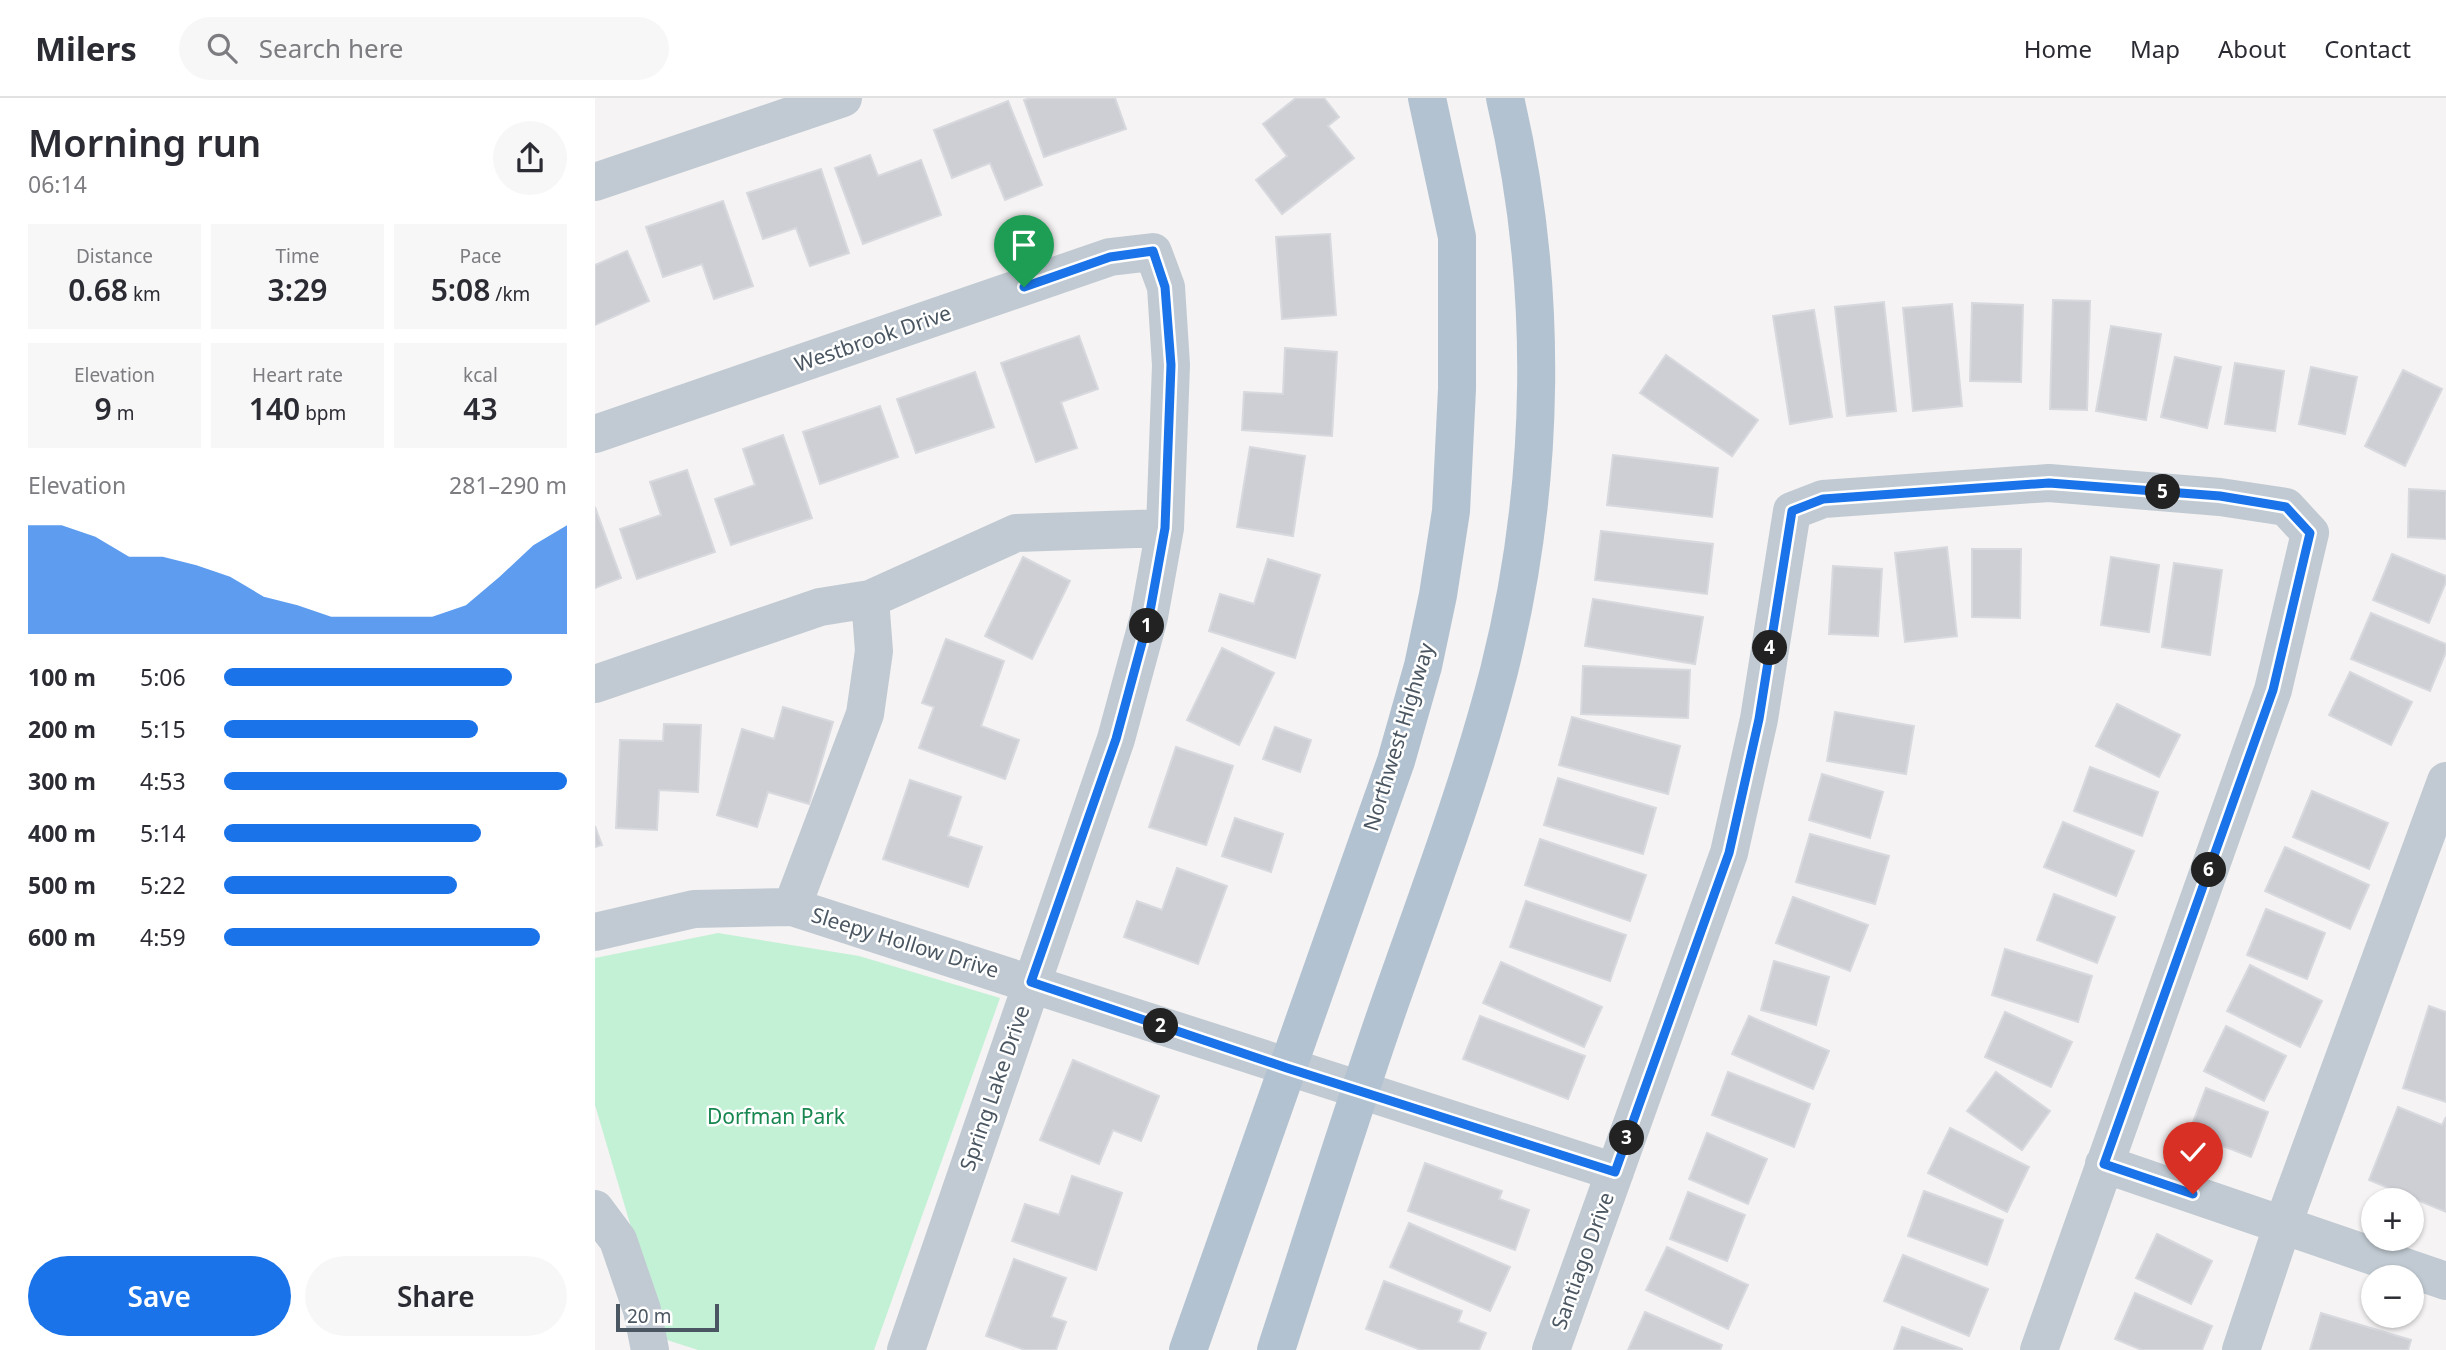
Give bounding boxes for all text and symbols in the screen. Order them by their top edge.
search box [179,17,669,80]
text: Milers [35,26,137,71]
icon: search [203,29,241,67]
text: Search here [259,30,404,66]
text: Home [2024,32,2092,65]
text: Map [2130,32,2180,65]
text: About [2218,32,2286,65]
text: Contact [2324,32,2411,65]
text: Morning run [28,116,261,168]
button: share [493,121,567,195]
text: 06:14 [28,168,87,200]
pin [994,215,1054,287]
icon: arrive [1005,226,1043,264]
text: Distance [76,243,153,269]
text: Time [276,243,319,269]
text: Pace [460,243,502,269]
text: 0.68 [68,269,128,310]
text: 3:29 [268,269,327,310]
text: 5:08 [431,269,490,310]
text: km [128,281,161,307]
text: /km [490,281,530,307]
street label: Westbrook Drive [791,298,955,378]
text: Elevation [74,362,155,388]
text: Heart rate [252,362,343,388]
text: kcal [463,362,498,388]
text: 9 [95,388,112,429]
text: 140 [249,388,300,429]
text: 43 [463,388,498,429]
text: m [112,400,134,426]
text: bpm [300,400,346,426]
text: Elevation [28,469,126,501]
text: 281–290 m [449,469,567,501]
pin: 5 [2145,474,2181,510]
text: 5 [2157,478,2168,504]
pin: 1 [1129,608,1165,644]
text: 1 [1141,612,1152,638]
pin: 4 [1753,630,1787,666]
text: 4 [1764,634,1775,660]
street label: Northwest Highway [1356,639,1440,834]
text: 100 m [28,661,96,693]
text: 5:06 [140,661,186,693]
text: 200 m [28,713,96,745]
text: 5:15 [140,713,186,745]
text: 300 m [28,765,96,797]
text: 4:53 [140,765,186,797]
text: 400 m [28,817,96,849]
text: 5:14 [140,817,186,849]
pin: 6 [2191,852,2227,888]
text: 6 [2203,856,2214,882]
text: 500 m [28,869,96,901]
text: 5:22 [140,869,186,901]
street label: Sleepy Hollow Drive [808,900,1002,984]
text: 600 m [28,921,96,953]
text: 4:59 [140,921,186,953]
street label: Spring Lake Drive [953,1001,1035,1174]
pin: 2 [1143,1009,1179,1044]
text: 2 [1155,1012,1166,1038]
park label: Dorfman Park [707,1102,846,1130]
pin: 3 [1609,1121,1645,1156]
pin [2163,1122,2223,1194]
text: 3 [1621,1124,1632,1150]
icon: check [2174,1133,2212,1171]
street label: Santiago Drive [1544,1188,1620,1333]
map controls [2361,1188,2424,1328]
button: + [2361,1188,2424,1251]
button: Save [28,1256,291,1336]
button: Share [305,1256,567,1336]
button: − [2361,1265,2424,1328]
scale bar [616,1301,719,1333]
text: 20 m [627,1303,671,1329]

